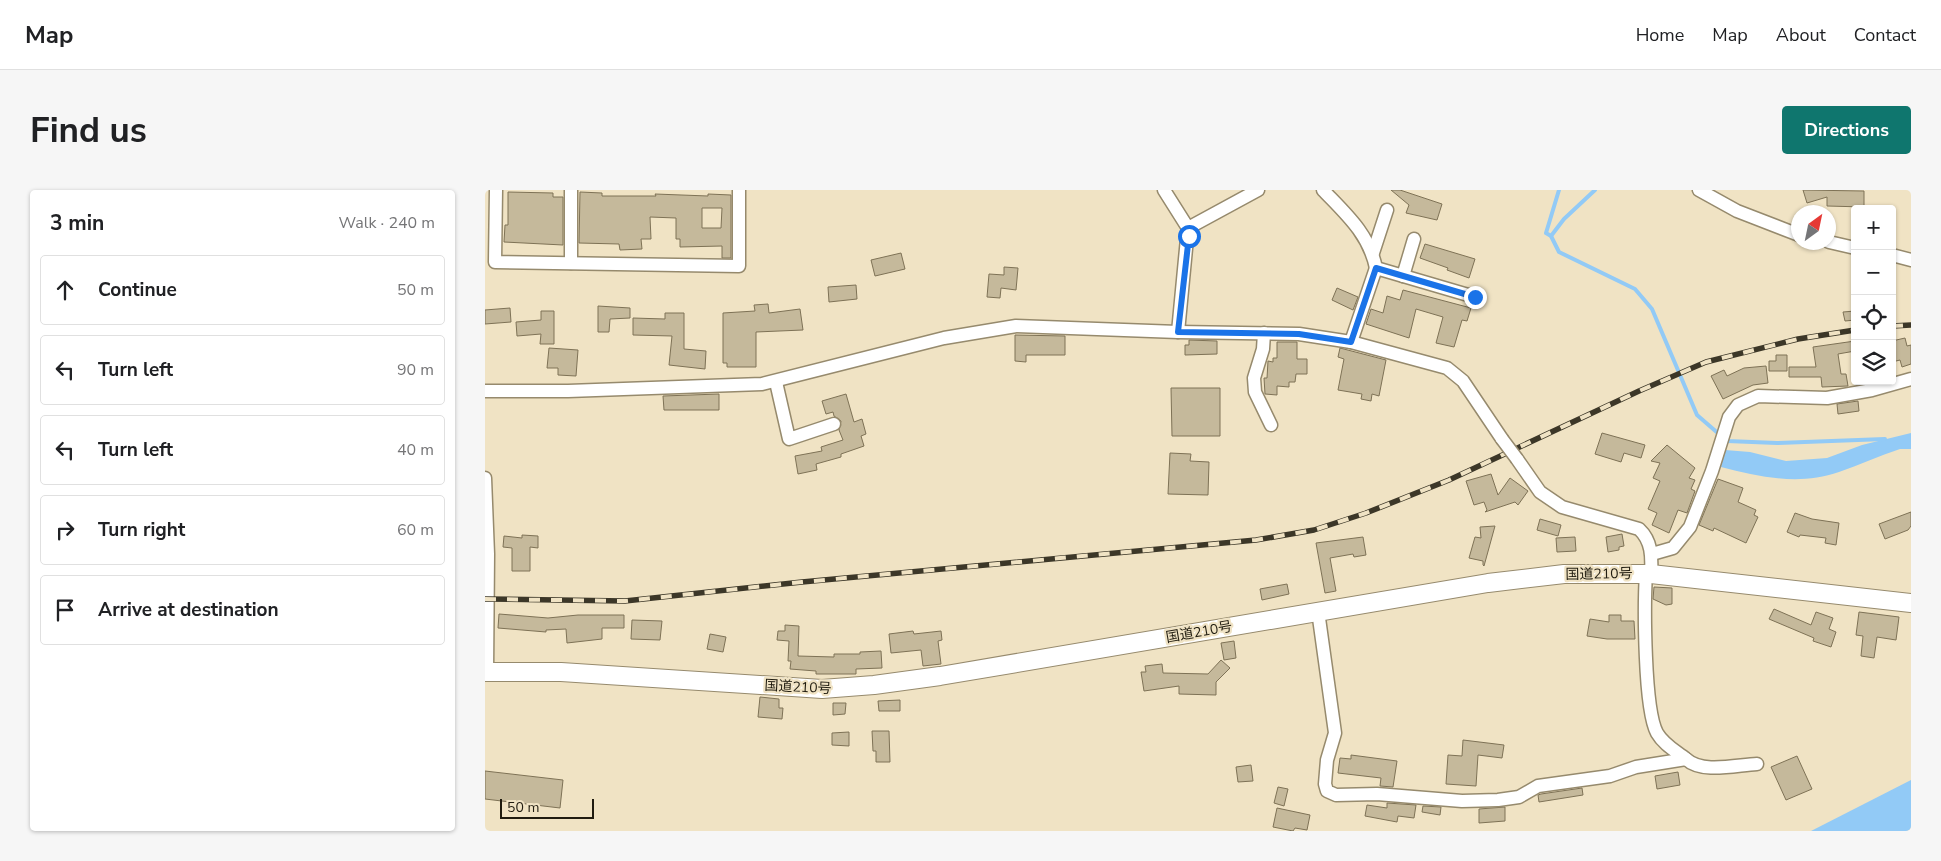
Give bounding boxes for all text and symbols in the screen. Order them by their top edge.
text: Map [25,19,73,51]
text: Home [1636,23,1684,47]
text: Map [1712,23,1748,47]
text: About [1776,23,1826,47]
text: Contact [1854,23,1916,47]
button: Directions [1782,106,1911,154]
text: Find us [30,107,147,154]
north arrow [1791,205,1836,250]
map controls [1851,205,1896,385]
button: + [1851,205,1896,250]
text: 3 min [50,209,104,237]
text: Walk · 240 m [339,212,435,234]
route start [1178,225,1201,248]
button: − [1851,250,1896,295]
icon: ahead [51,276,79,304]
text: Continue [98,277,177,303]
text: 50 m [397,279,434,301]
route end [1464,286,1487,309]
button: locate [1851,295,1896,340]
button: layers [1851,340,1896,385]
icon: left [51,356,79,384]
text: Turn left [98,357,173,383]
text: 90 m [397,359,434,381]
icon: left [51,436,79,464]
text: Turn left [98,437,173,463]
text: 40 m [397,439,434,461]
icon: right [51,516,79,544]
text: Turn right [98,517,185,543]
text: 60 m [397,519,434,541]
street label: 国道210号 [1565,564,1633,584]
icon: arrive [51,596,79,624]
text: Arrive at destination [98,597,279,623]
street label: 国道210号 [1164,617,1234,647]
street label: 国道210号 [764,676,832,698]
scale bar [500,796,594,819]
text: 50 m [507,798,539,817]

